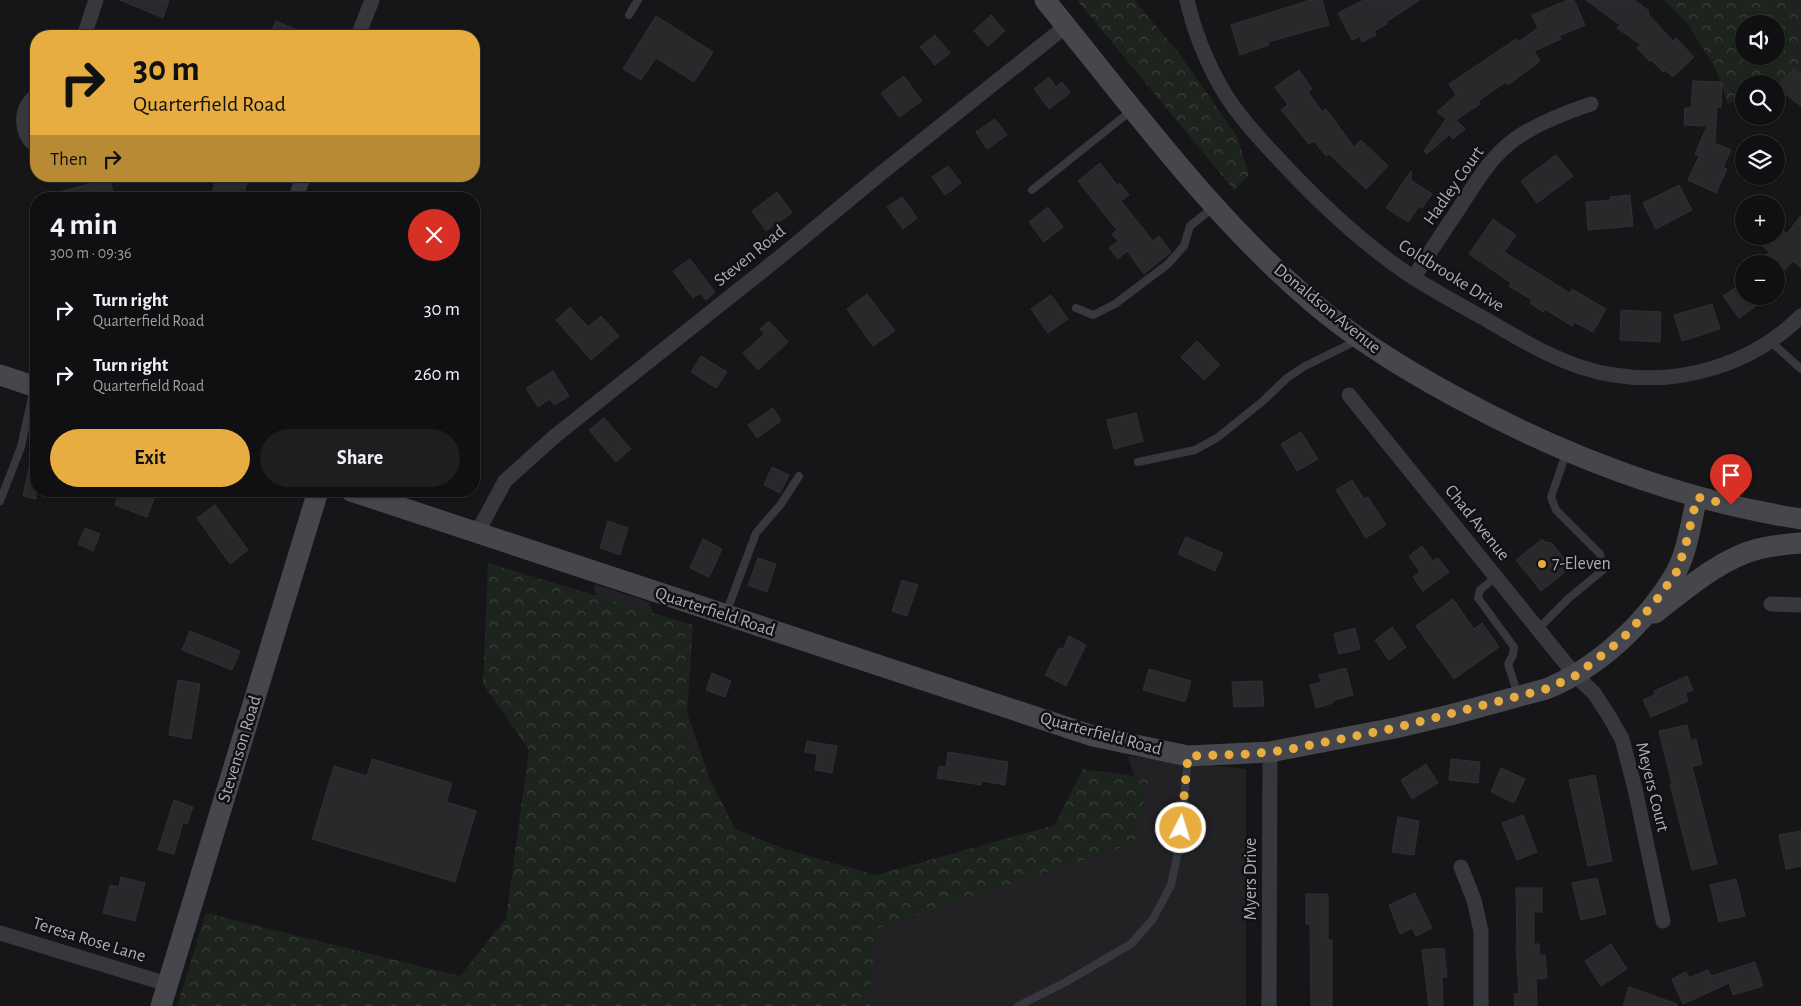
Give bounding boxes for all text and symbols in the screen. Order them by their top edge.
map controls [1735,15,1785,305]
button: sound [1735,15,1785,65]
icon: right [50,50,115,115]
text: 30 m [133,52,200,87]
button: search [1735,75,1785,125]
text: Quarterfield Road [133,93,286,115]
button: layers [1735,135,1785,185]
street label: Hadley Court [1420,143,1488,229]
icon: right [98,145,126,173]
text: Then [50,150,88,169]
button: + [1735,195,1785,245]
button: close [408,209,460,261]
text: 4 min [50,210,118,240]
street label: Steven Road [711,222,789,290]
street label: Coldbrooke Drive [1395,236,1507,316]
text: 300 m · 09:36 [50,245,132,261]
button: − [1735,255,1785,305]
street label: Donaldson Avenue [1270,261,1384,357]
text: Turn right [93,291,168,310]
icon: right [50,296,78,324]
text: 30 m [424,300,460,319]
text: Quarterfield Road [93,313,204,329]
text: Turn right [93,356,168,375]
icon: right [50,361,78,389]
text: 260 m [414,365,460,384]
text: Quarterfield Road [93,378,204,394]
button: Exit [50,429,250,487]
button: Share [260,429,460,487]
pin [1710,454,1752,505]
icon: arrive [1717,461,1745,489]
street label: Chad Avenue [1441,482,1513,564]
place label: 7-Eleven [1552,555,1611,573]
marker: 7-Eleven [1536,558,1548,570]
street label: Quarterfield Road [653,584,777,640]
street label: Stevenson Road [215,693,265,805]
street label: Quarterfield Road [1038,709,1164,759]
street label: Meyers Court [1632,740,1672,834]
position arrow [1154,801,1206,853]
street label: Myers Drive [1242,838,1260,920]
street label: Teresa Rose Lane [30,914,148,966]

